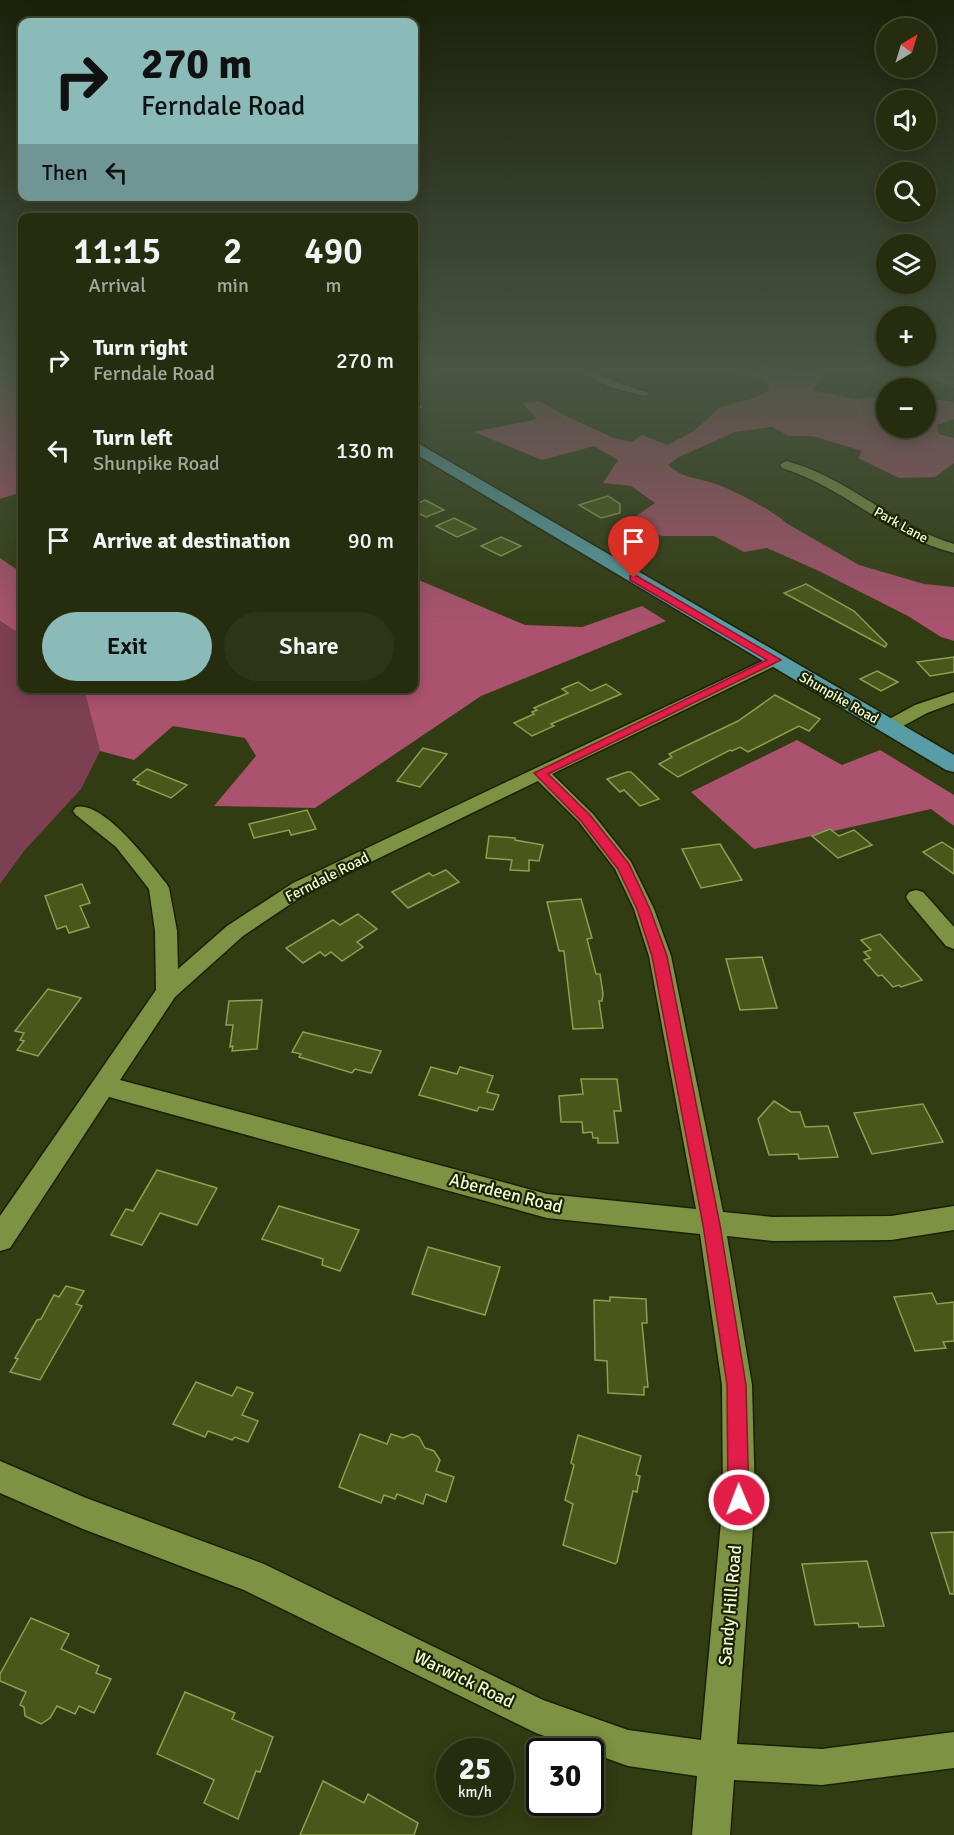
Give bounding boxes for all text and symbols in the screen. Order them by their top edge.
north arrow [876,18,936,78]
map controls [876,18,936,438]
text: 270 m [141,39,252,90]
icon: right [42,42,120,120]
text: Ferndale Road [141,90,305,123]
button: sound [876,90,936,150]
icon: left [100,156,133,189]
text: Then [42,159,88,186]
button: search [876,162,936,222]
text: 11:15 [73,229,161,274]
text: 2 [223,229,243,274]
text: 490 [304,229,363,274]
button: layers [876,234,936,294]
text: Arrival [89,273,146,298]
text: min [217,273,249,298]
text: m [325,273,341,298]
button: + [876,306,936,366]
text: Turn right [93,334,188,361]
icon: right [42,344,75,377]
text: 270 m [336,347,394,374]
text: Ferndale Road [93,361,215,386]
button: − [876,378,936,438]
text: Turn left [93,424,173,451]
icon: left [42,434,75,467]
text: 130 m [336,437,394,464]
text: Shunpike Road [93,451,220,476]
street label: Park Lane [871,503,931,547]
pin [608,516,659,578]
icon: arrive [42,524,75,557]
icon: arrive [617,525,650,558]
text: Arrive at destination [93,527,290,554]
text: 90 m [348,527,394,554]
button: Exit [42,612,212,681]
button: Share [224,612,394,681]
street label: Shunpike Road [796,668,882,728]
street label: Ferndale Road [282,848,372,906]
street label: Aberdeen Road [447,1168,565,1218]
position arrow [707,1468,771,1532]
street label: Sandy Hill Road [714,1544,746,1666]
street label: Warwick Road [410,1645,518,1713]
speed limit sign: 30 [526,1738,604,1816]
text: 25 [459,1751,491,1788]
text: km/h [458,1783,492,1801]

